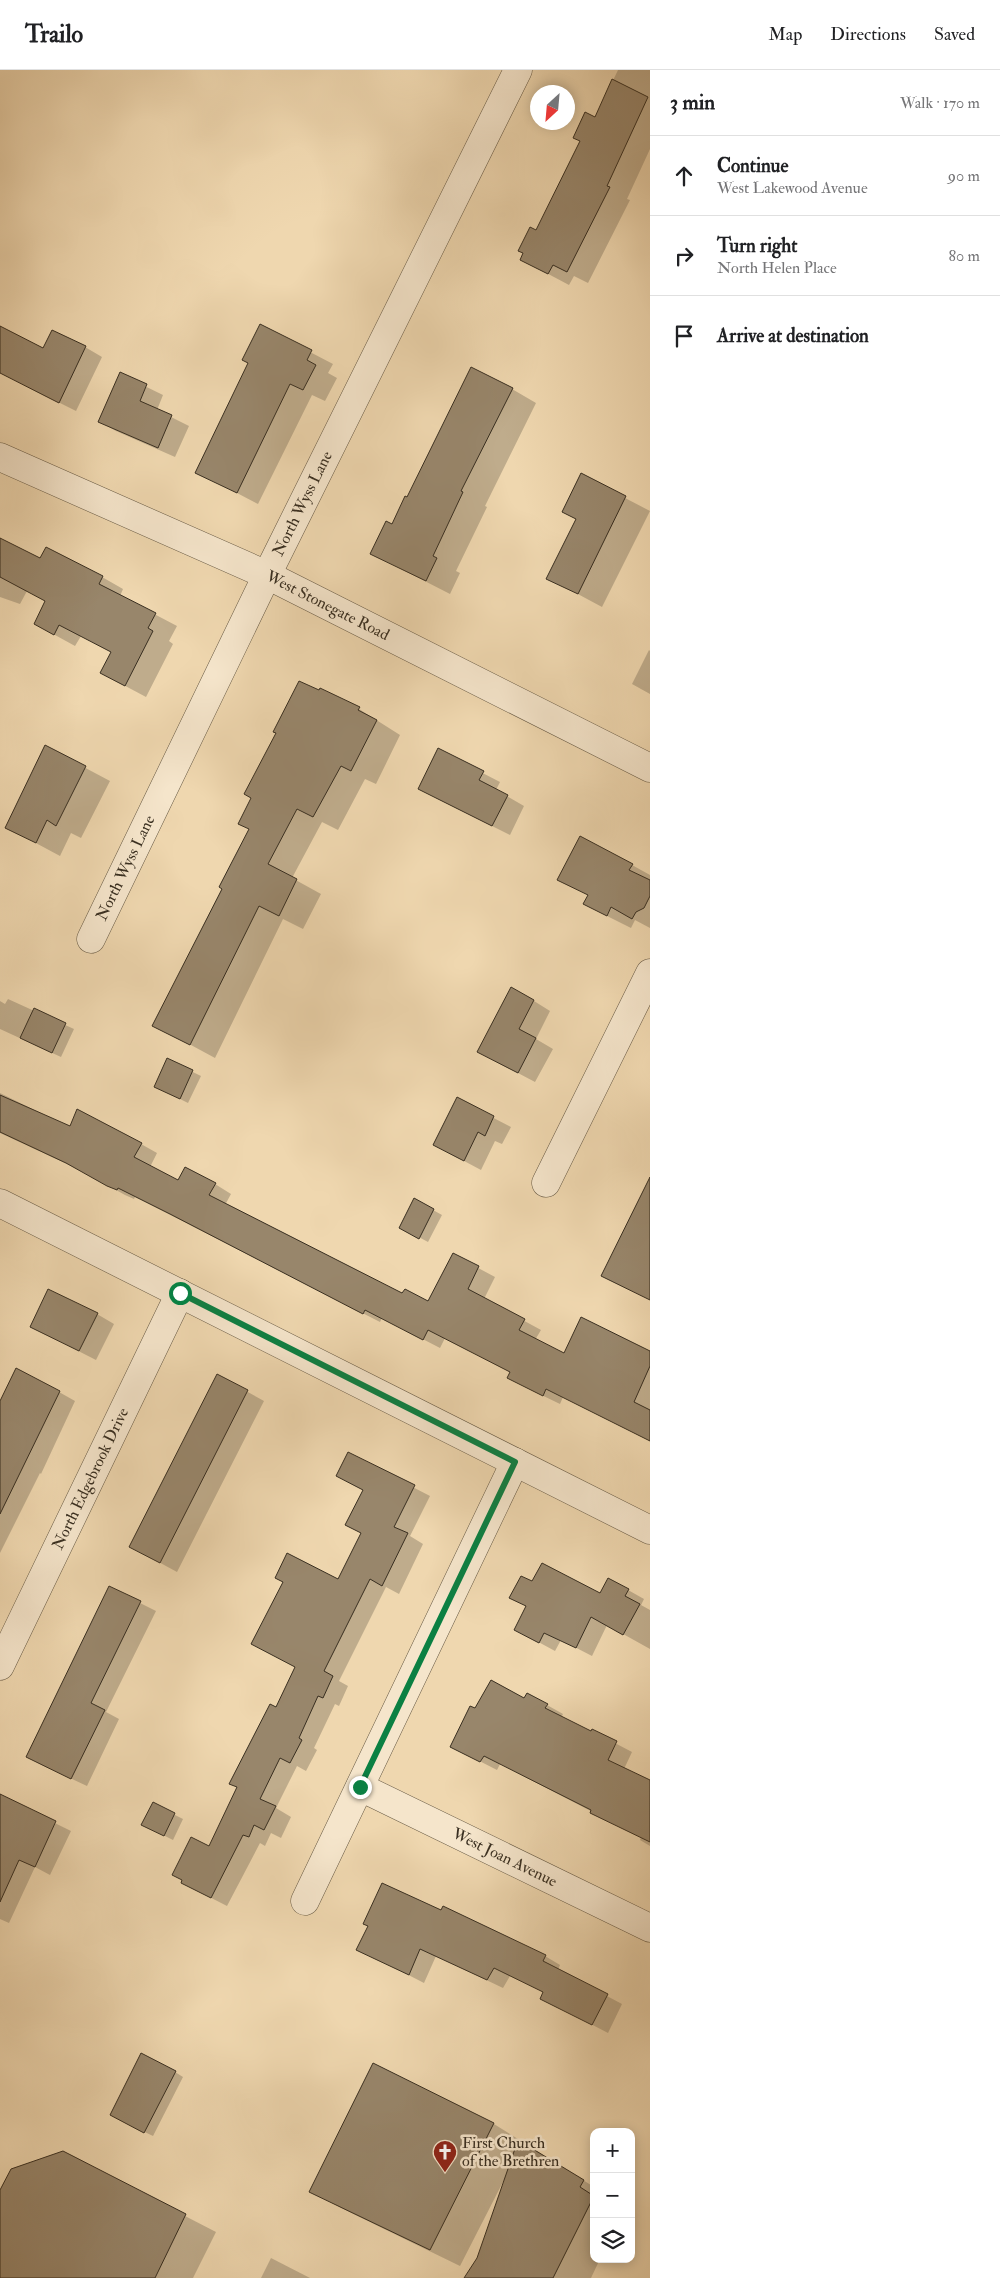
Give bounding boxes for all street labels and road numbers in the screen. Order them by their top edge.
street label: North Wyss Lane [268,448,337,559]
street label: West Stonegate Road [262,566,393,645]
street label: North Wyss Lane [91,812,159,924]
street label: North Edgebrook Drive [48,1404,133,1553]
street label: West Joan Avenue [448,1823,561,1891]

